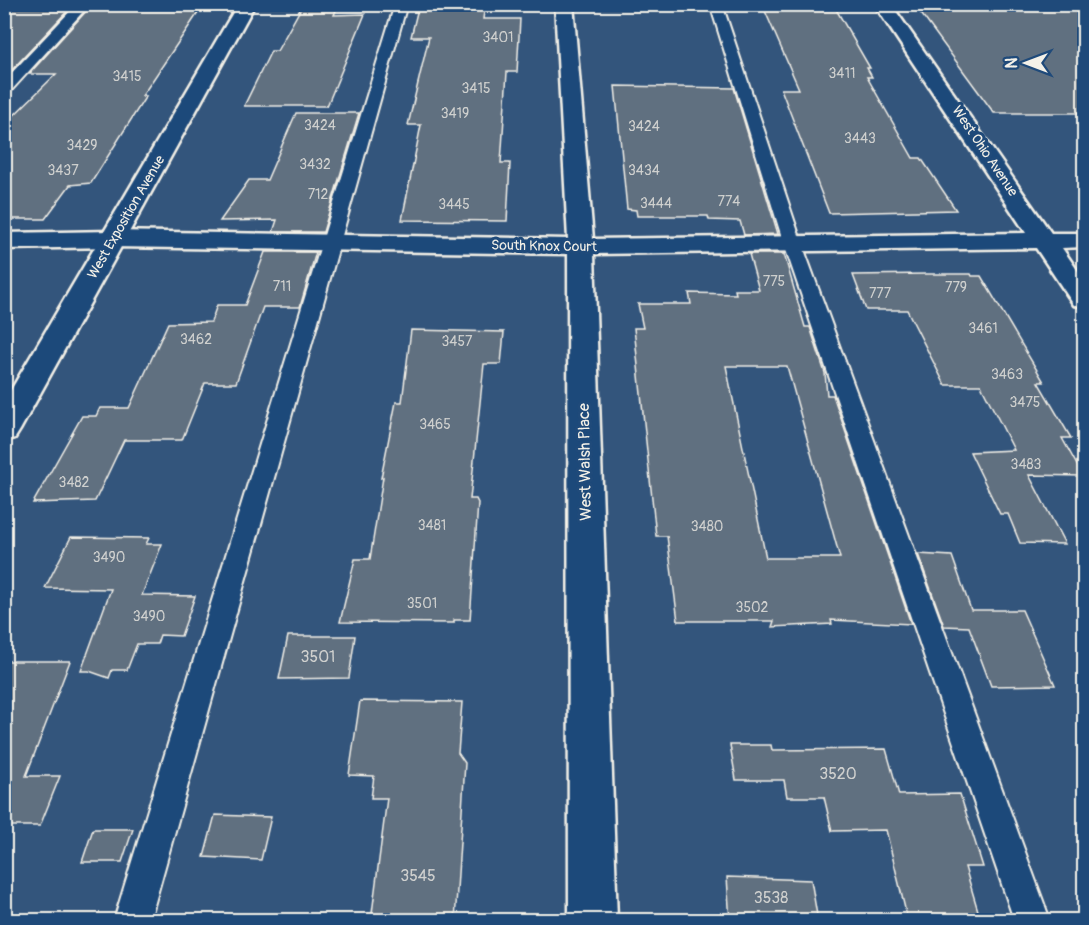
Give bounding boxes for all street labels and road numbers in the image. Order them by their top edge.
street label: West Ohio Avenue [948,103,1022,200]
street label: West Exposition Avenue [84,152,168,282]
street label: South Knox Court [491,237,597,255]
street label: West Walsh Place [574,403,596,521]

